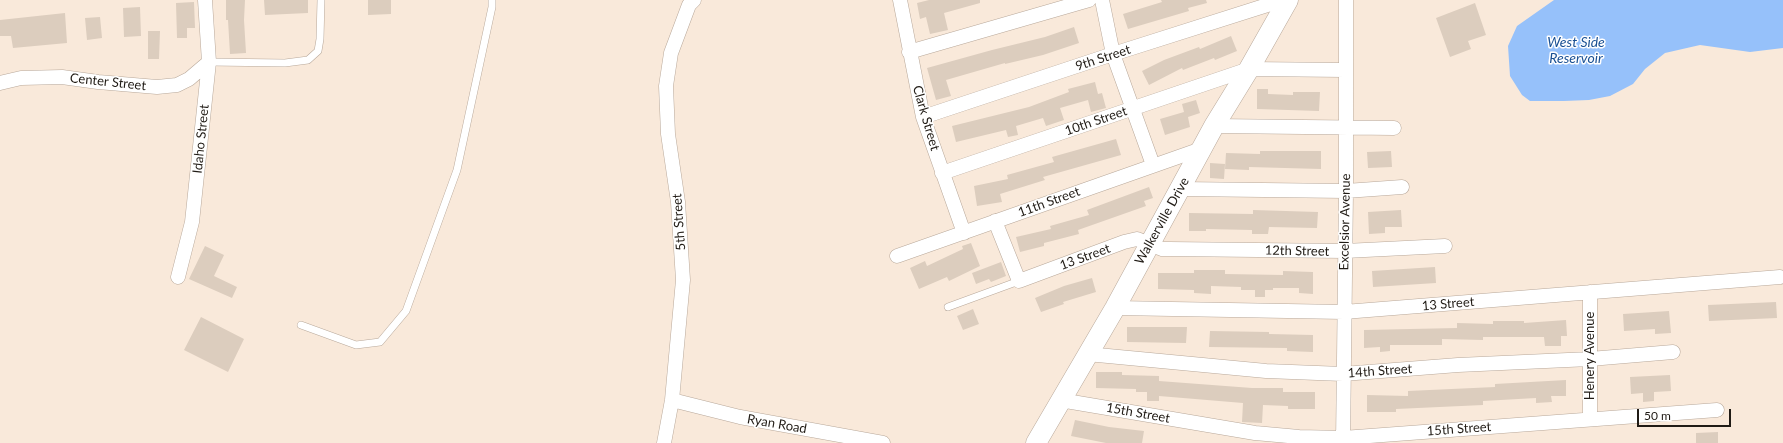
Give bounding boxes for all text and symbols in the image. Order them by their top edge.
water label: West Side Reservoir [1547,34,1605,66]
street label: 9th Street [1073,42,1133,74]
street label: Center Street [69,70,147,94]
street label: Clark Street [909,84,943,152]
street label: 10th Street [1063,103,1129,139]
street label: Idaho Street [190,104,212,174]
street label: Excelsior Avenue [1336,173,1354,271]
street label: Walkerville Drive [1132,175,1192,267]
street label: 11th Street [1016,184,1082,220]
street label: 5th Street [669,193,689,251]
street label: 13 Street [1058,241,1112,273]
street label: 12th Street [1265,243,1329,259]
street label: 13 Street [1421,294,1475,314]
street label: Henery Avenue [1582,312,1598,400]
street label: 14th Street [1347,361,1413,381]
street label: 15th Street [1105,400,1171,426]
scale bar [1639,401,1733,427]
text: 50 m [1644,408,1671,423]
street label: Ryan Road [746,411,808,437]
street label: 15th Street [1426,419,1492,439]

